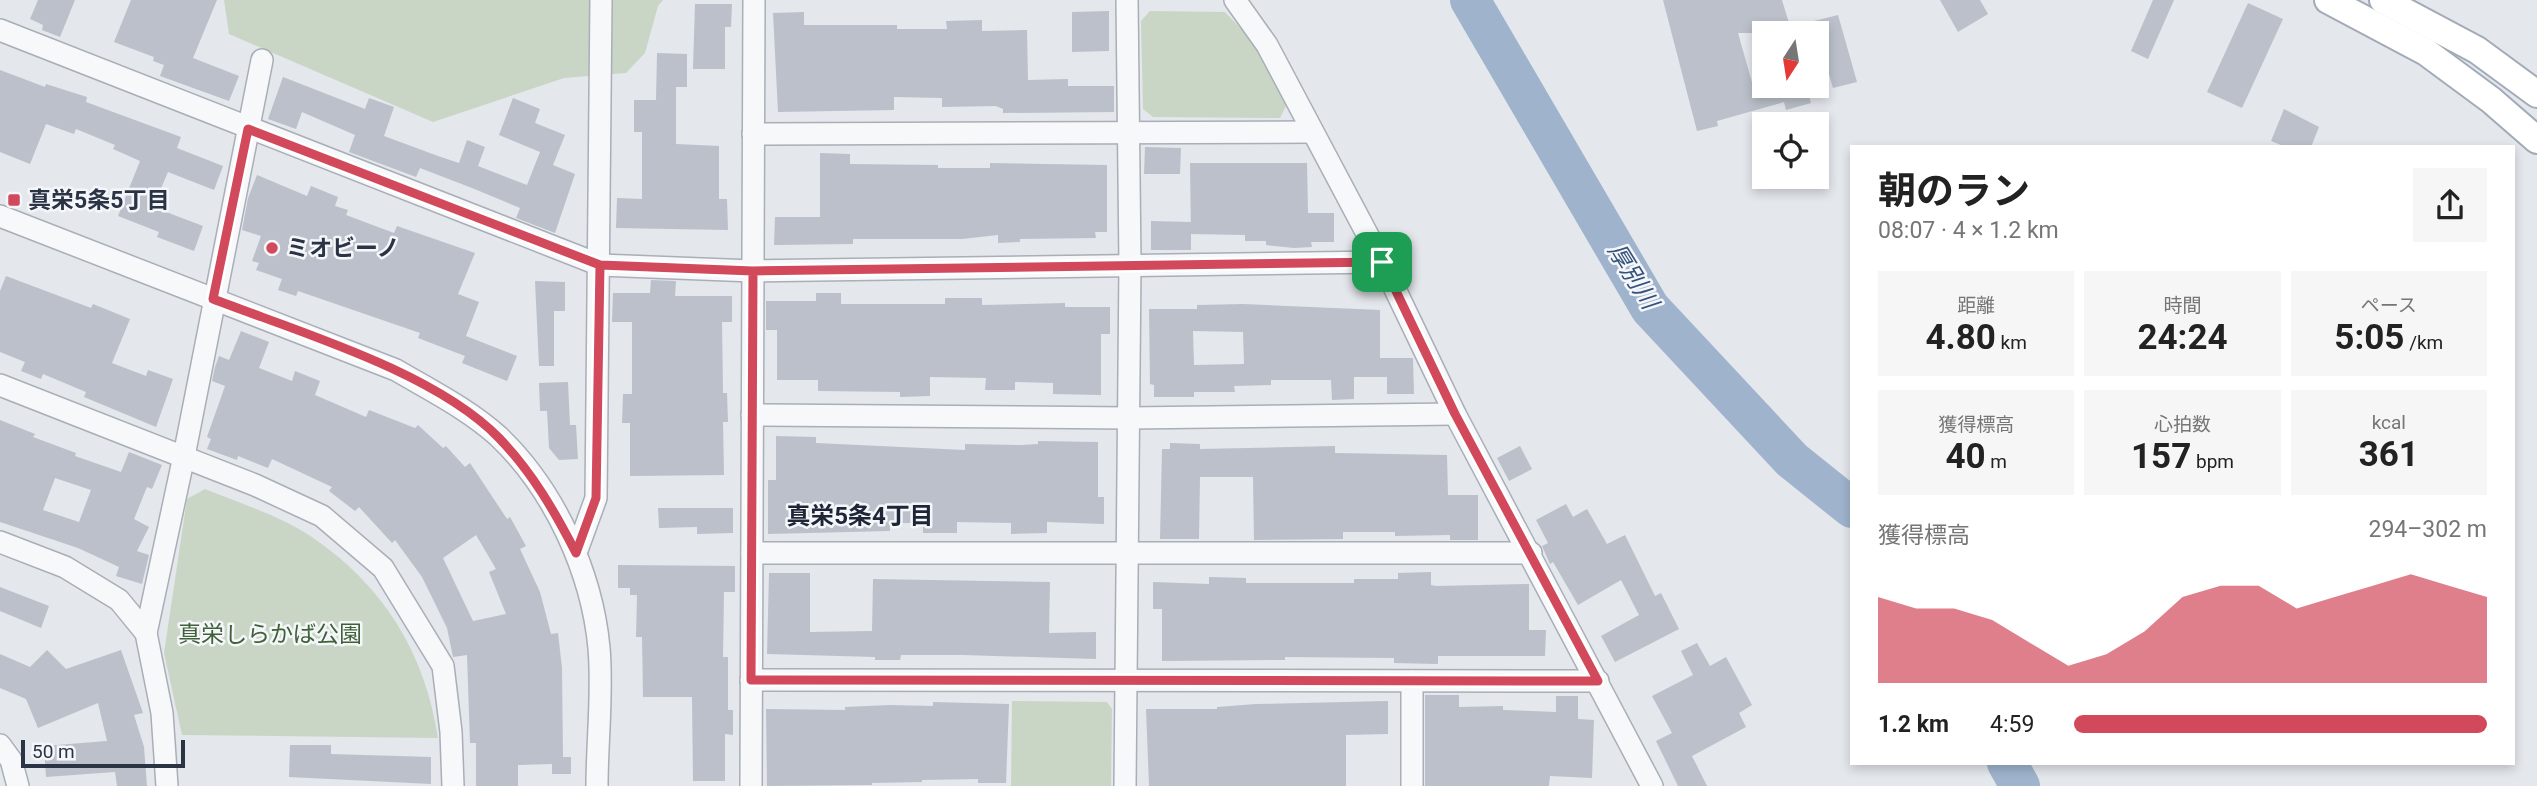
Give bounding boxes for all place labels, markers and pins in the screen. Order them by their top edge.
place label: 真栄5条5丁目 [28,187,169,214]
marker: 真栄5条5丁目 [6,192,22,208]
pin [1352,232,1412,292]
place label: ミオビーノ [286,235,400,262]
marker: ミオビーノ [264,240,280,256]

